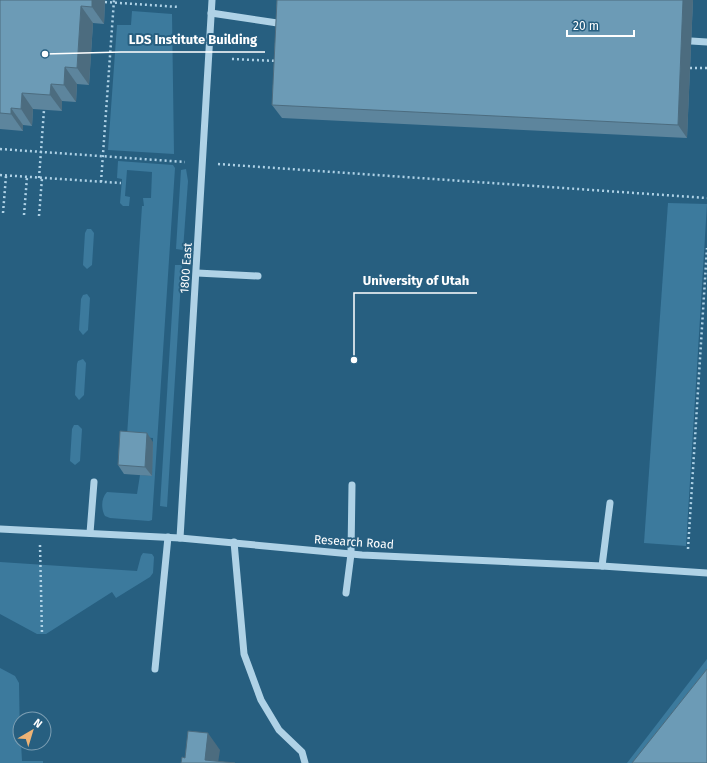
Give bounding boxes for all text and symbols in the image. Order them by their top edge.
scale bar [567,12,634,38]
text: 20 m [573,19,599,33]
callout: LDS Institute Building [121,27,265,52]
text: LDS Institute Building [129,32,258,47]
street label: 1800 East [177,241,195,294]
callout: University of Utah [354,268,477,293]
text: University of Utah [363,273,469,288]
street label: Research Road [314,532,394,552]
north arrow [12,711,52,751]
text: N [31,716,45,731]

